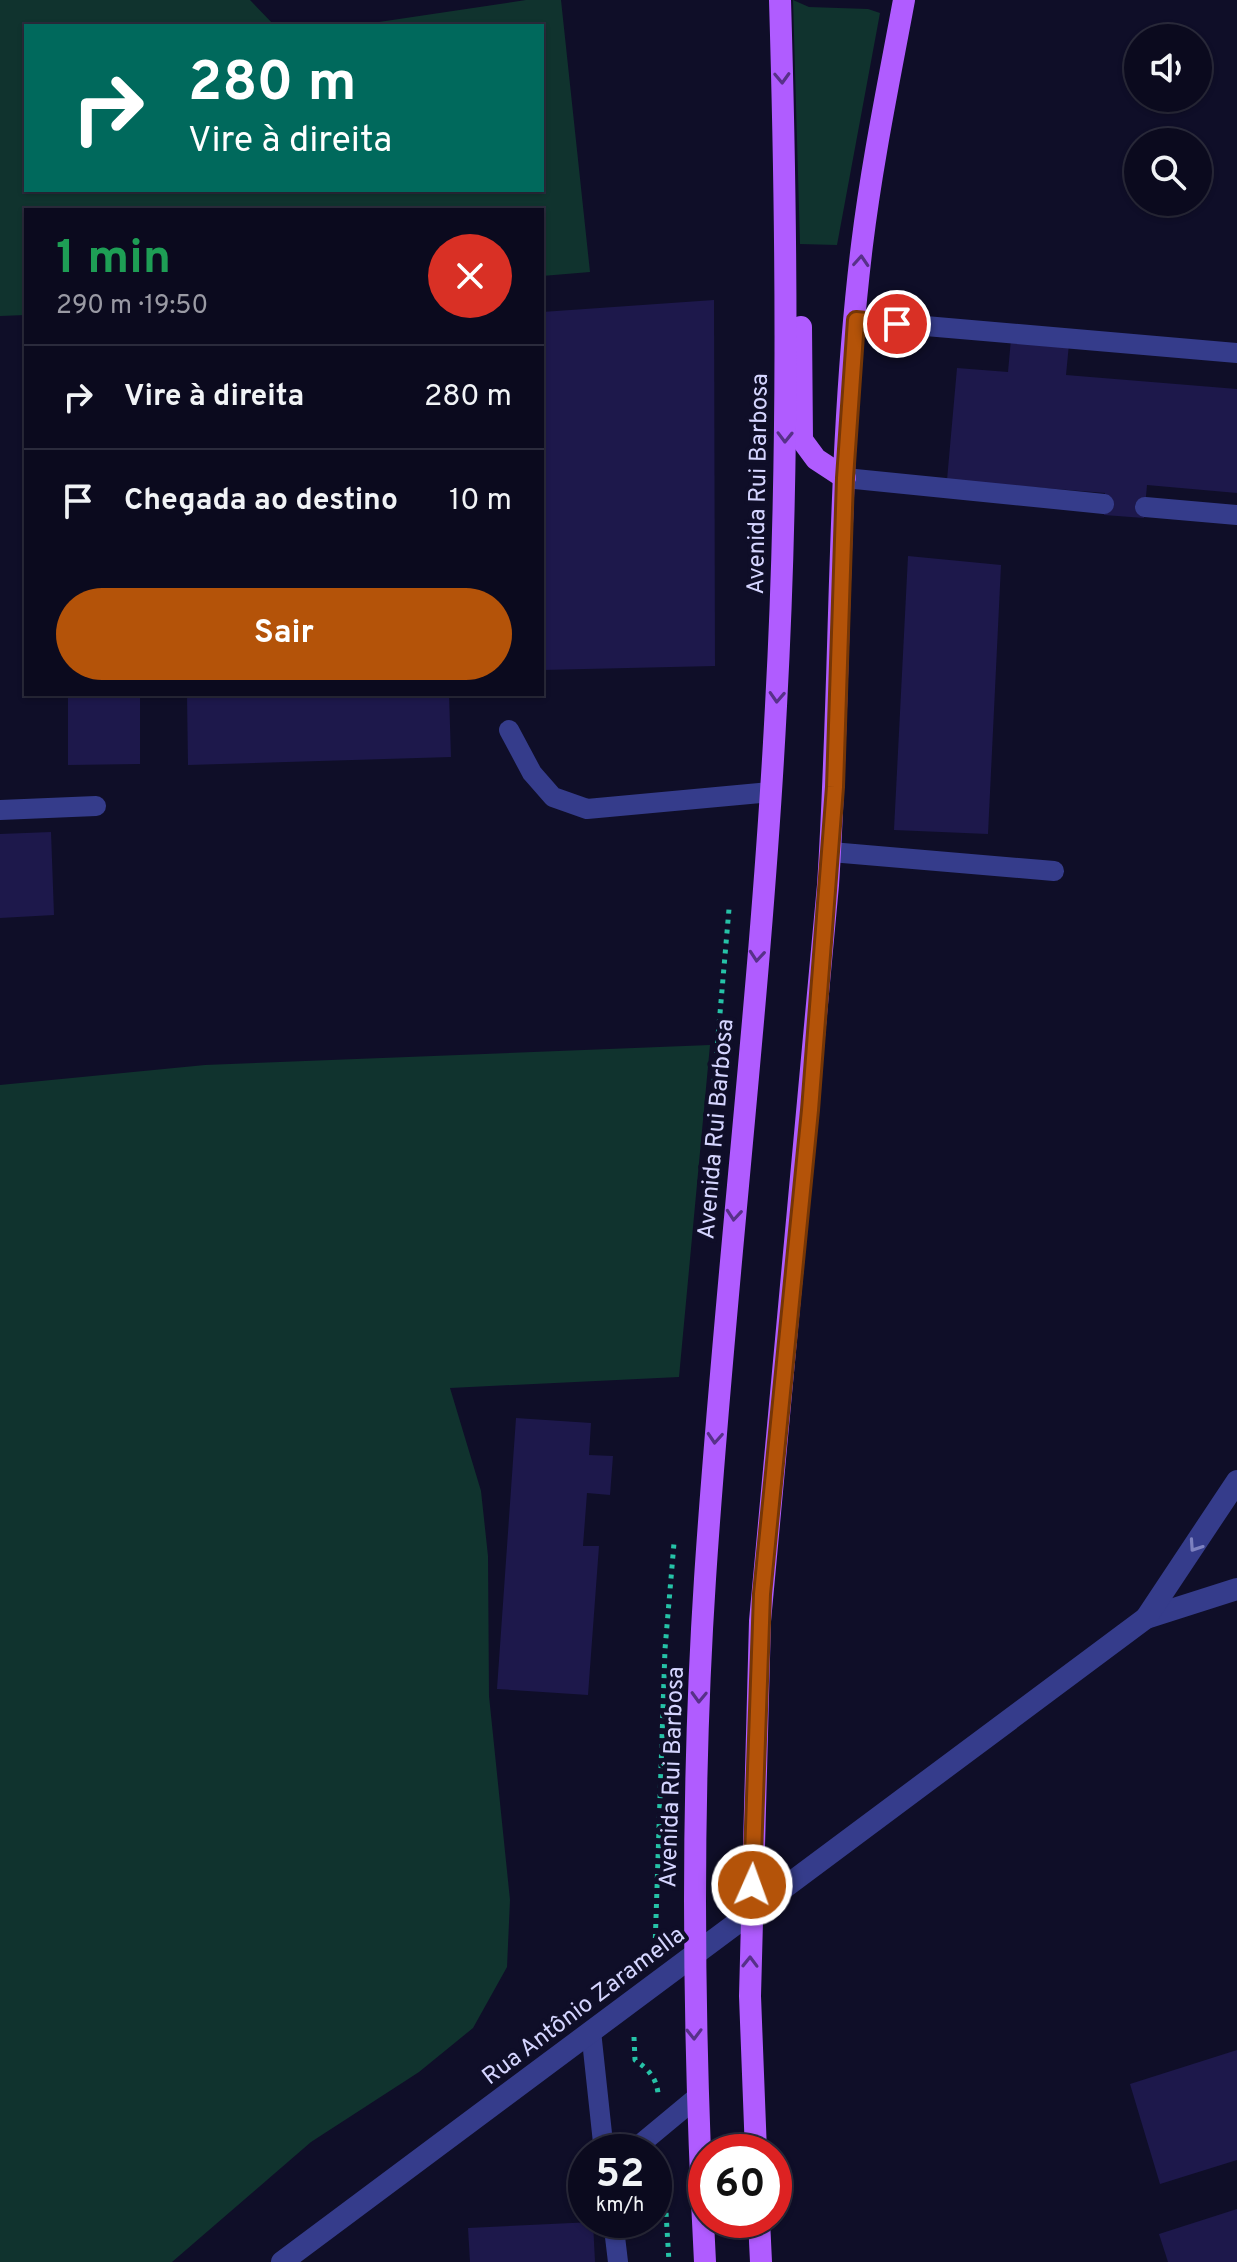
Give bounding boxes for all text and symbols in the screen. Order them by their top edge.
map controls [1124,24,1212,216]
button: sound [1124,24,1212,112]
text: 280 m [188,50,356,120]
icon: right [56,56,160,160]
one-way arrow [774,72,791,85]
text: Vire à direita [188,119,392,165]
button: search [1124,128,1212,216]
text: 1 min [56,230,171,290]
button: close [428,234,512,318]
one-way arrow [852,254,869,267]
text: 290 m · 19:50 [56,290,208,323]
pin [863,290,931,358]
icon: arrive [875,302,919,346]
street label: Avenida Rui Barbosa [742,373,776,595]
icon: right [56,375,100,419]
text: Vire à direita [124,379,304,416]
text: 280 m [424,379,512,416]
one-way arrow [776,431,794,444]
icon: arrive [56,479,100,523]
text: Chegada ao destino [124,483,398,520]
text: 10 m [449,483,512,520]
button: Sair [56,588,512,680]
one-way arrow [768,691,785,704]
one-way arrow [748,950,765,963]
street label: Avenida Rui Barbosa [692,1018,742,1241]
one-way arrow [726,1209,743,1222]
one-way arrow [707,1432,724,1445]
one-way arrow [1190,1538,1205,1552]
street label: Avenida Rui Barbosa [654,1666,692,1888]
one-way arrow [690,1691,707,1704]
position arrow [710,1843,794,1927]
street label: Rua Antônio Zaramella [477,1921,692,2093]
one-way arrow [741,1955,759,1968]
one-way arrow [686,2028,703,2041]
speed limit sign: 60 [688,2134,792,2238]
text: 52 [596,2151,644,2201]
text: km/h [596,2193,644,2219]

